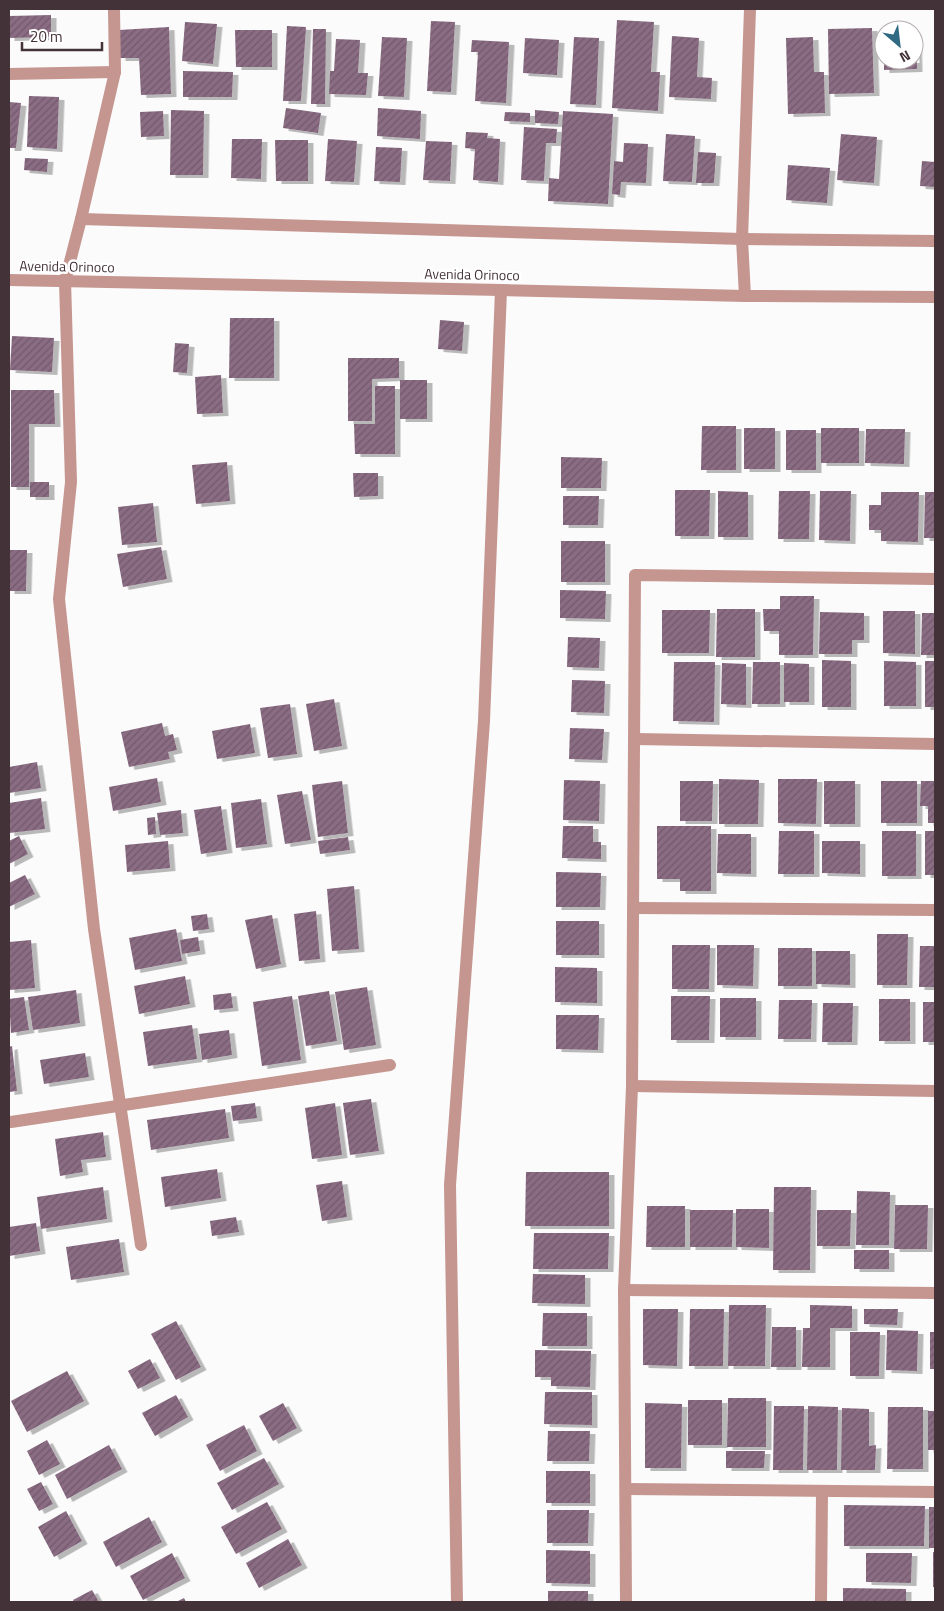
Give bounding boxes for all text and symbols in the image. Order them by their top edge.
scale bar [22,20,102,52]
north arrow [874,20,924,70]
text: 20 m [30,25,63,48]
text: N [896,45,915,68]
street label: Avenida Orinoco [19,255,115,277]
street label: Avenida Orinoco [424,263,520,285]

